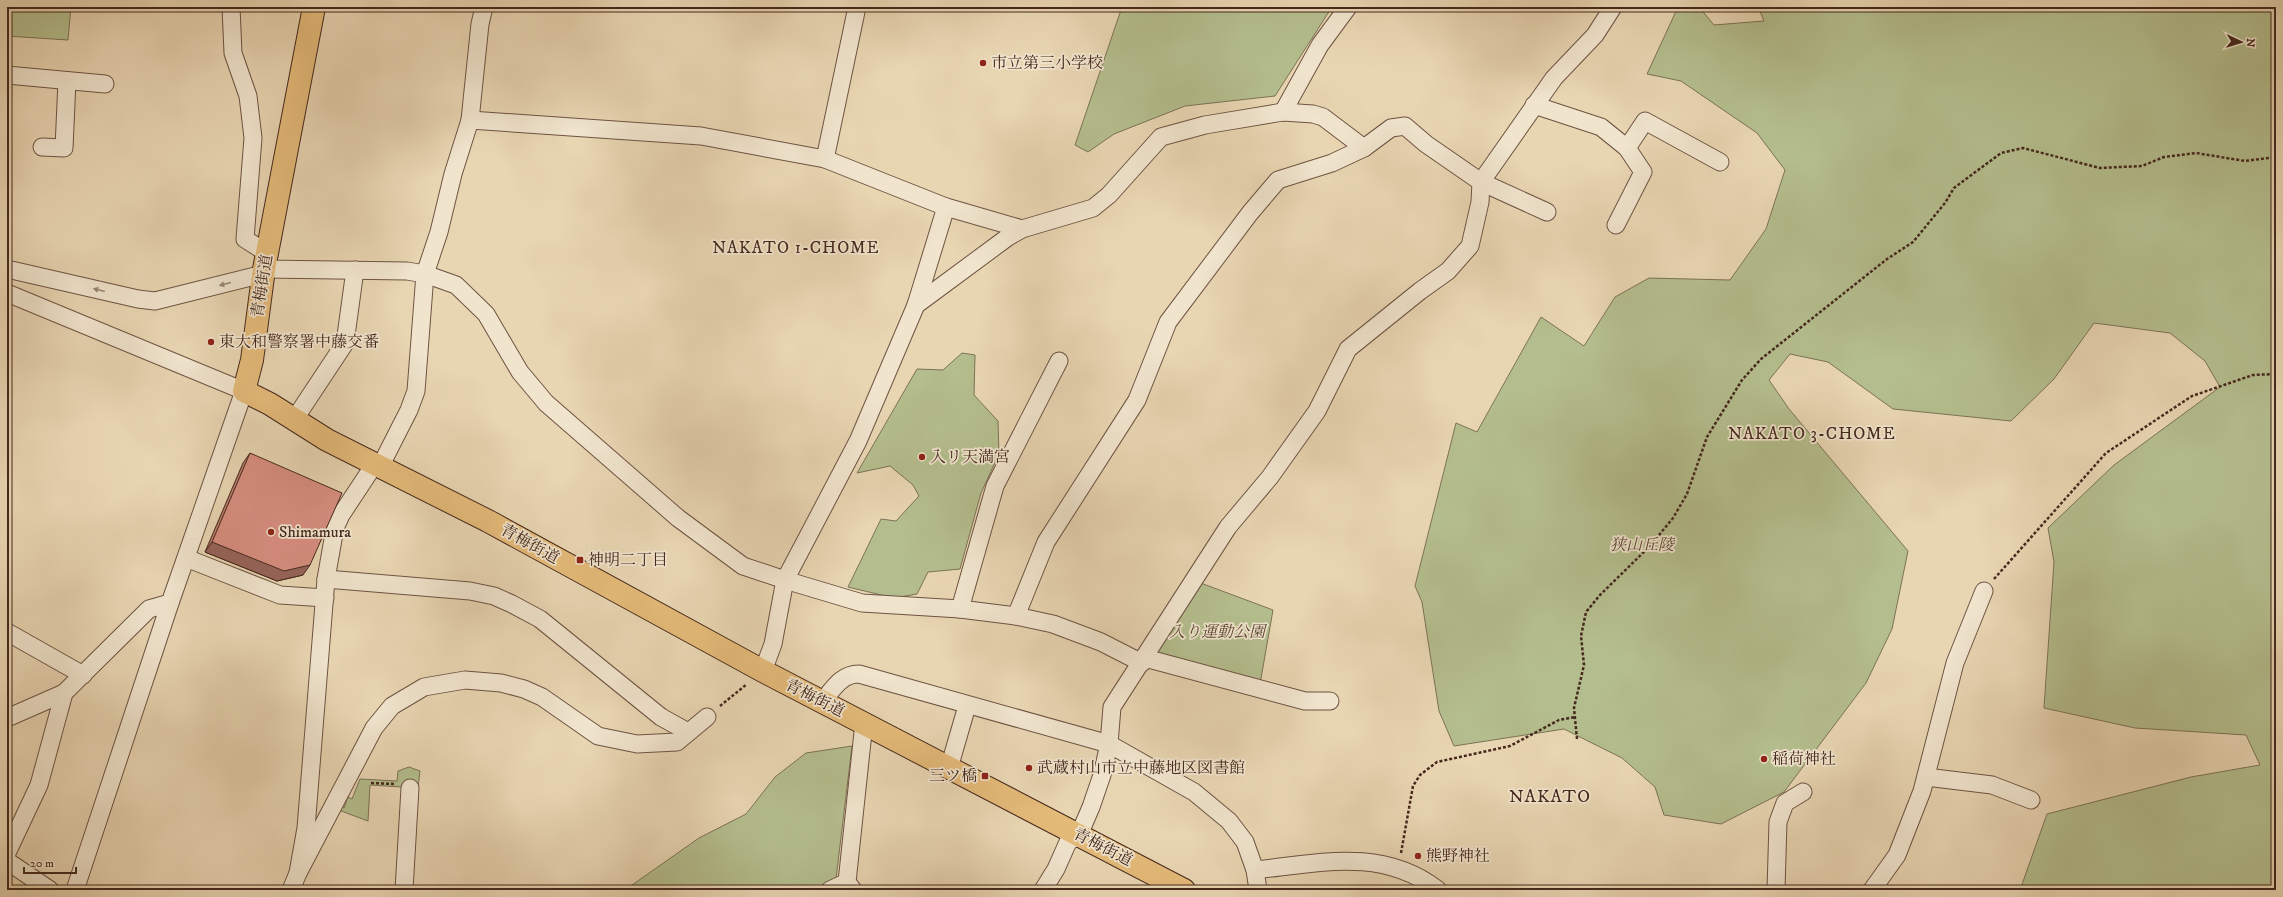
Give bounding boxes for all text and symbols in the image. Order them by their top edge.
north arrow [2221,22,2261,62]
text: N [2243,38,2257,48]
place label: 市立第三小学校 [991,53,1103,73]
marker: 市立第三小学校 [978,58,988,68]
district label: NAKATO 1-CHOME [712,237,880,259]
street label: 青梅街道 [247,253,277,319]
one-way arrow [219,281,231,287]
one-way arrow [92,287,104,293]
place label: 東大和警察署中藤交番 [219,332,379,352]
marker: 東大和警察署中藤交番 [206,337,216,347]
district label: NAKATO 3-CHOME [1728,423,1896,445]
place label: 入リ天満宮 [930,447,1010,467]
marker: 入リ天満宮 [917,452,927,462]
street label: 青梅街道 [497,520,563,568]
place label: Shimamura [279,522,351,542]
marker: Shimamura [266,527,276,537]
park label: 狭山丘陵 [1610,535,1676,555]
place label: 神明二丁目 [588,550,668,570]
marker: 神明二丁目 [575,555,585,565]
park label: 入り運動公園 [1169,622,1268,642]
street label: 青梅街道 [782,675,848,721]
place label: 稲荷神社 [1772,749,1836,769]
marker: 稲荷神社 [1759,754,1769,764]
place label: 武蔵村山市立中藤地区図書館 [1037,758,1245,778]
marker: 武蔵村山市立中藤地区図書館 [1024,763,1034,773]
place label: 三ツ橋 [929,766,977,786]
marker: 三ツ橋 [980,771,990,781]
district label: NAKATO [1509,786,1591,808]
street label: 青梅街道 [1070,824,1136,870]
place label: 熊野神社 [1426,846,1490,866]
scale bar [24,849,76,875]
marker: 熊野神社 [1413,851,1423,861]
text: 20 m [30,856,54,871]

